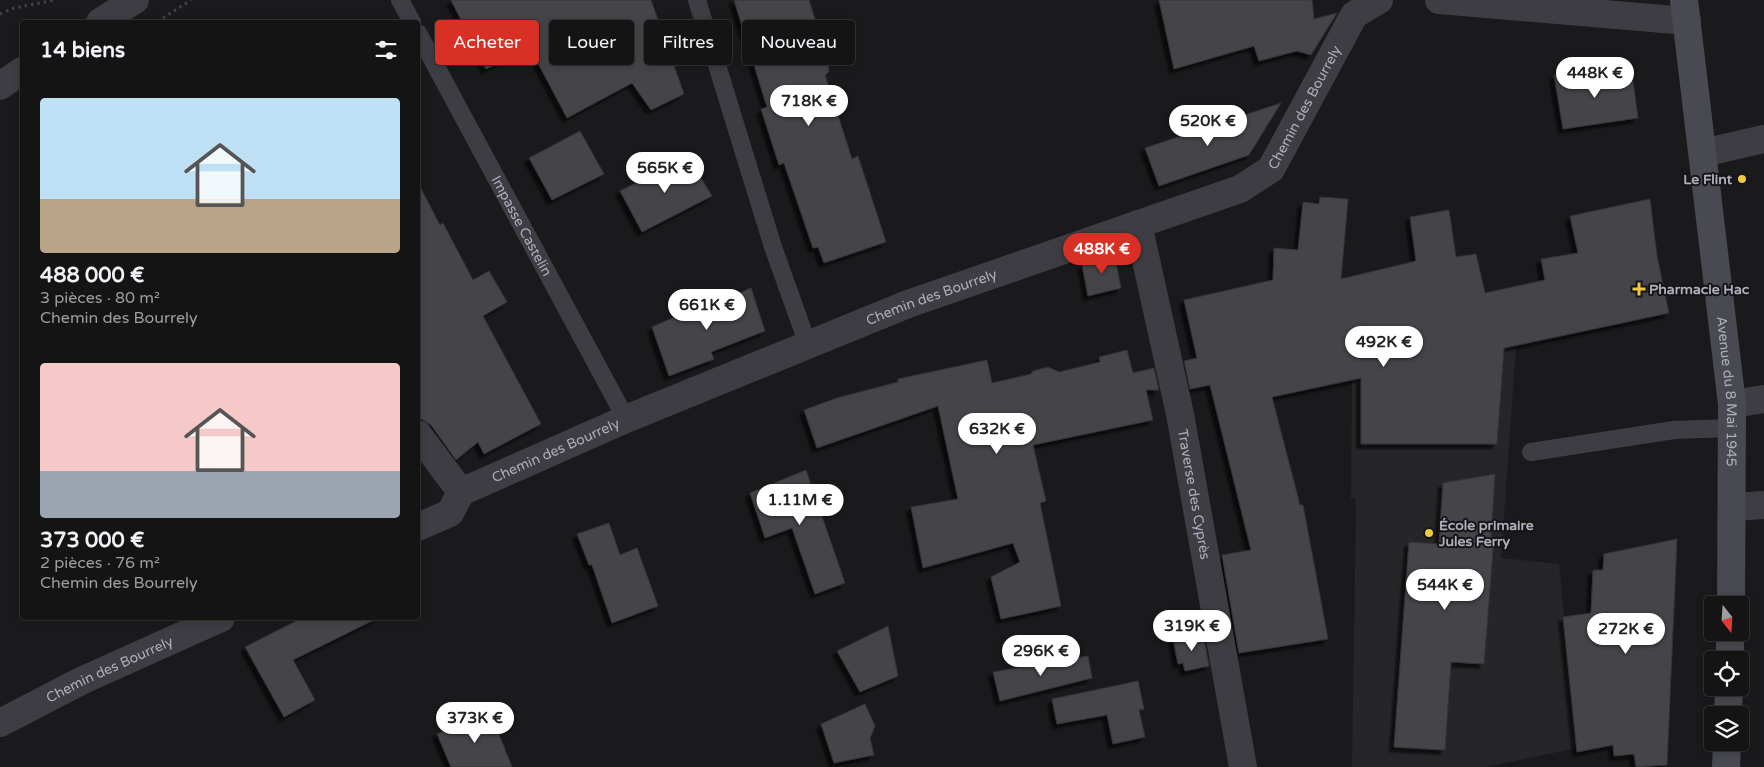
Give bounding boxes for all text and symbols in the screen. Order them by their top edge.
chip: Acheter [435,20,539,65]
chip: Louer [549,20,634,65]
chip: Filtres [644,20,732,65]
chip: Nouveau [742,20,855,65]
icon: filters [372,36,400,64]
text: 14 biens [40,38,125,63]
street label: Chemin des Bourrely [1264,42,1345,172]
pin: 448K € [1554,56,1636,99]
text: 448K € [1567,63,1623,83]
pin: 718K € [768,84,850,127]
text: 718K € [781,91,837,111]
pin: 520K € [1167,104,1249,147]
text: 520K € [1180,111,1236,131]
icon: home [175,130,265,220]
pin: 565K € [624,152,706,194]
text: 565K € [637,158,693,178]
place label: Le Flint [1683,171,1733,188]
street label: Impasse Castelin [488,173,555,279]
marker: Le Flint [1736,173,1748,185]
pin: 488K € [1061,232,1143,275]
text: 488K € [1074,239,1130,259]
text: 488 000 € [40,263,144,288]
street label: Chemin des Bourrely [864,266,1000,329]
place label: Pharmacie Hac [1649,281,1750,298]
marker: Pharmacie Hac [1633,283,1645,295]
text: 3 pièces · 80 m² [40,288,160,308]
pin: 661K € [666,288,748,331]
text: 661K € [679,295,735,315]
text: Chemin des Bourrely [40,308,198,328]
street label: Avenue du 8 Mai 1945 [1713,315,1740,467]
pin: 492K € [1343,326,1425,368]
text: 492K € [1356,332,1412,352]
icon: home [175,395,265,485]
pin: 632K € [956,412,1038,455]
street label: Chemin des Bourrely [489,415,623,486]
text: 632K € [969,419,1025,439]
street label: Traverse des Cyprès [1174,428,1214,561]
pin: 1.11M € [754,484,846,526]
text: 1.11M € [768,490,832,510]
place label: École primaire Jules Ferry [1438,517,1534,550]
marker: École primaire Jules Ferry [1423,527,1435,539]
text: 373 000 € [40,528,144,553]
text: 2 pièces · 76 m² [40,553,160,573]
pin: 544K € [1404,568,1486,611]
text: Chemin des Bourrely [40,573,198,593]
text: 544K € [1417,575,1473,595]
north arrow [1704,596,1749,641]
map controls [1704,596,1749,751]
pin: 319K € [1151,610,1233,652]
pin: 272K € [1585,612,1667,655]
text: 319K € [1164,616,1220,636]
text: 272K € [1598,619,1654,639]
street label: Chemin des Bourrely [43,633,176,707]
pin: 296K € [1000,634,1082,677]
text: 296K € [1013,641,1069,661]
button: locate [1704,651,1749,696]
pin: 373K € [434,702,516,744]
button: layers [1704,706,1749,751]
text: 373K € [447,708,503,728]

